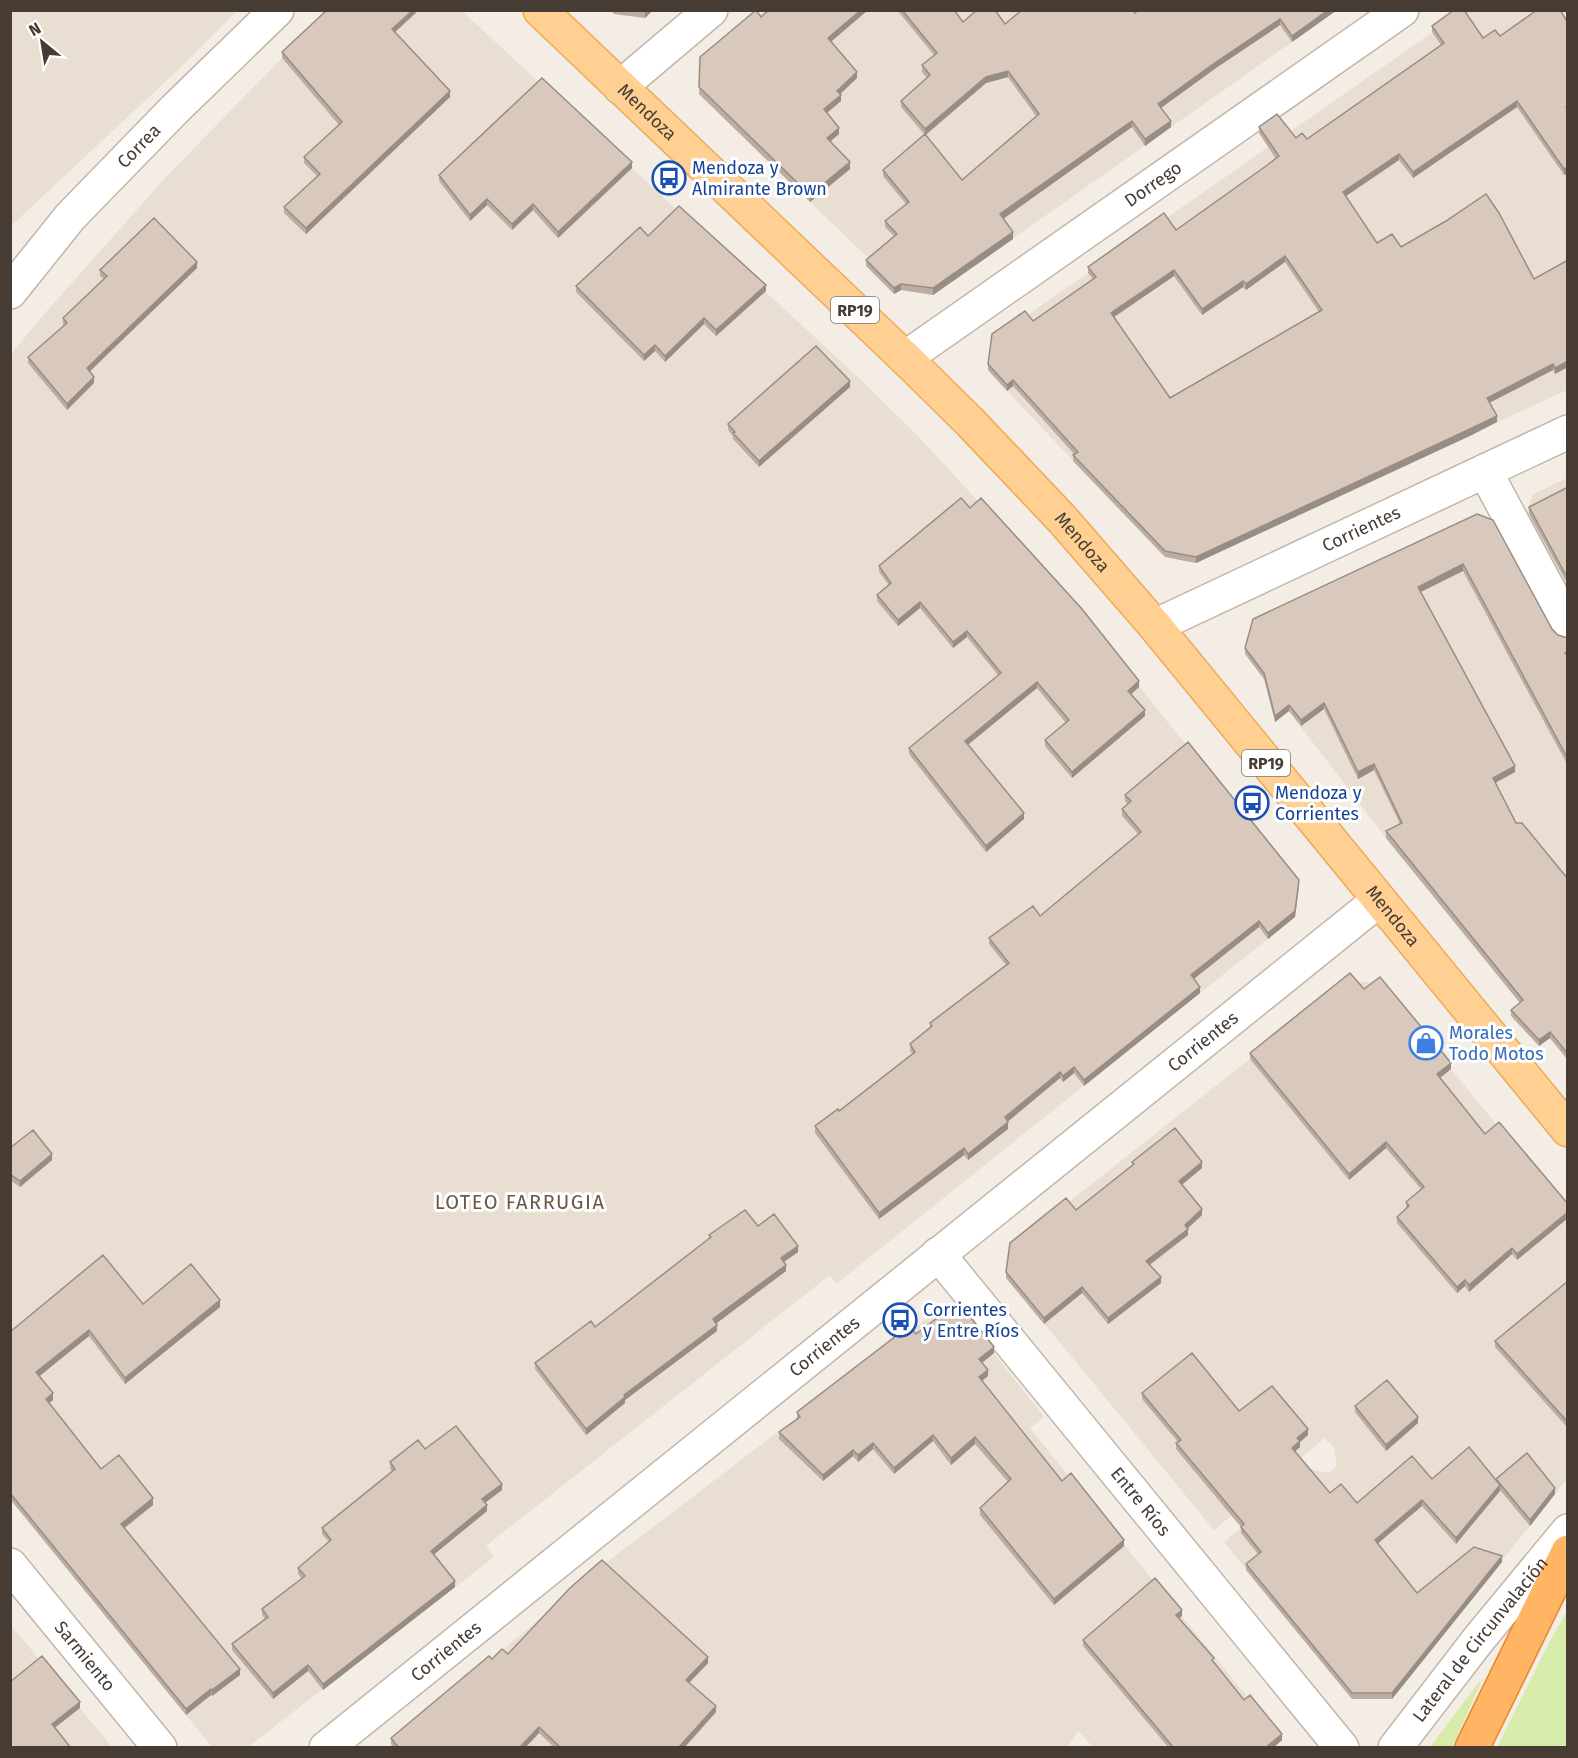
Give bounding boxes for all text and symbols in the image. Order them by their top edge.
north arrow [12,12,72,72]
text: N [25,19,44,40]
street label: Mendoza [613,79,681,145]
street label: Correa [113,119,165,173]
place label: Mendoza y Almirante Brown [692,157,827,200]
street label: Dorrego [1120,157,1186,212]
bus stop icon: Mendoza y Almirante Brown [651,160,687,196]
road number: RP19 [831,297,879,323]
street label: Corrientes [1319,501,1404,557]
street label: Mendoza [1050,507,1114,577]
road number: RP19 [1242,750,1290,776]
place label: Mendoza y Corrientes [1275,782,1362,825]
bus stop icon: Mendoza y Corrientes [1234,785,1270,821]
street label: Mendoza [1361,881,1424,951]
street label: Corrientes [1163,1007,1243,1077]
place label: Morales Todo Motos [1449,1022,1544,1065]
shop icon: Morales Todo Motos [1408,1025,1444,1061]
district label: LOTEO FARRUGIA [435,1190,605,1214]
place label: Corrientes y Entre Ríos [923,1299,1019,1342]
bus stop icon: Corrientes y Entre Ríos [882,1302,918,1338]
street label: Corrientes [785,1312,864,1382]
street label: Entre Ríos [1106,1463,1175,1541]
street label: Lateral de Circunvalación [1408,1553,1553,1727]
street label: Corrientes [406,1616,486,1686]
street label: Sarmiento [50,1617,120,1696]

